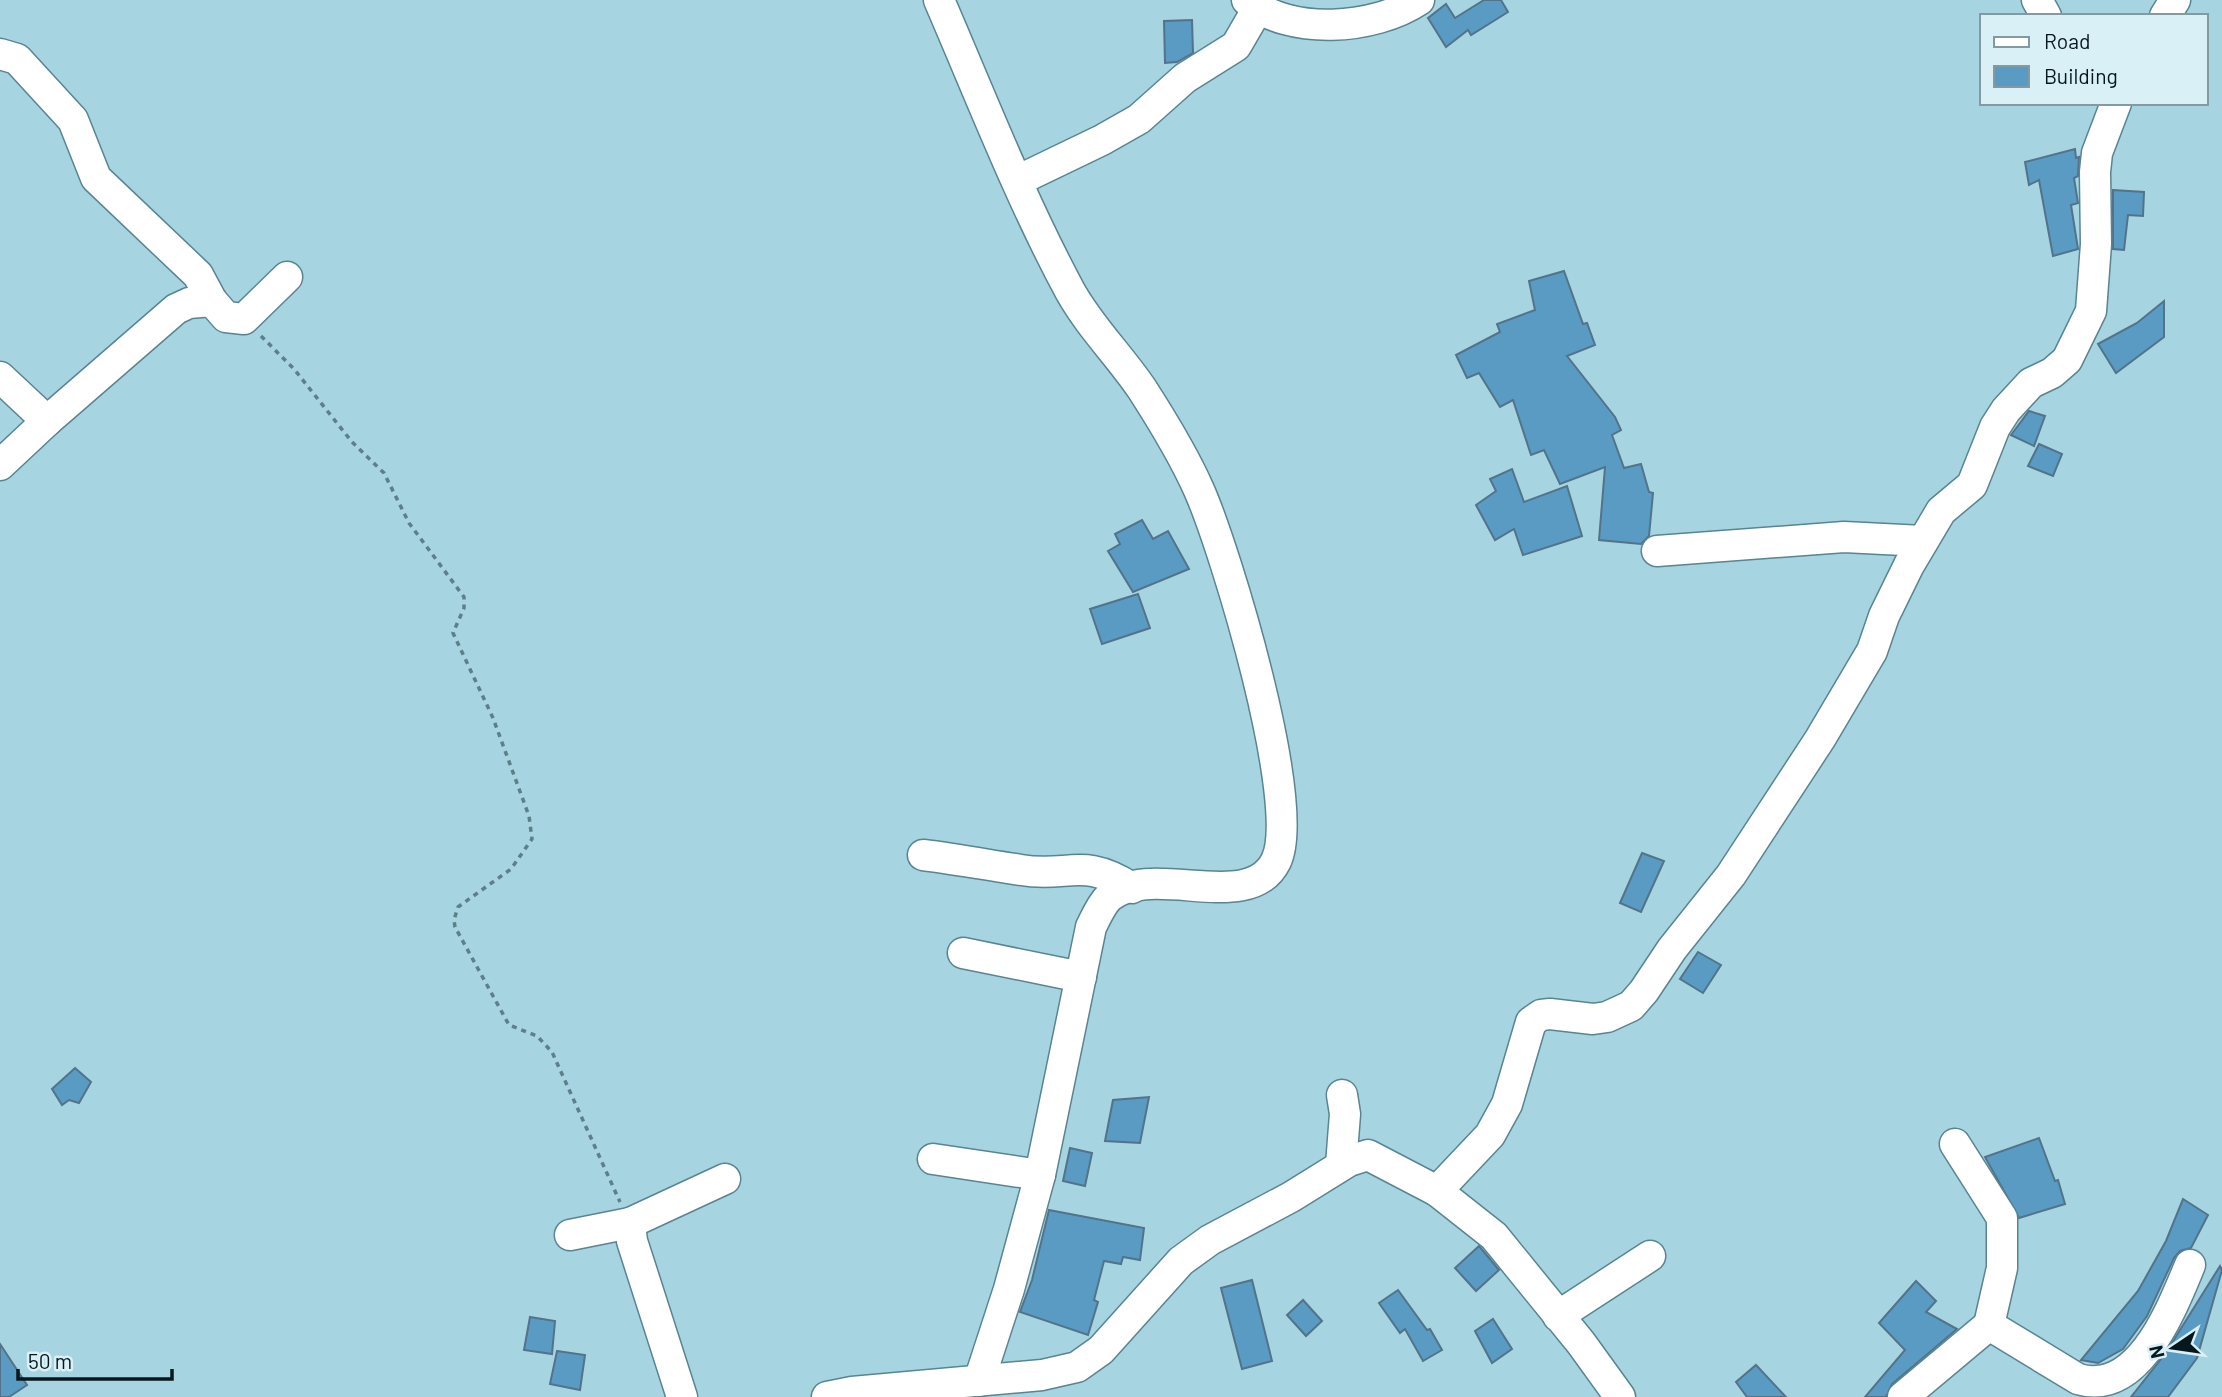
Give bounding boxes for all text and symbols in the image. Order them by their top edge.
legend [1980,14,2208,105]
text: Road [2044,28,2090,53]
text: Building [2044,63,2118,88]
north arrow [2138,1313,2208,1383]
scale bar [18,1338,172,1382]
text: N [2143,1343,2169,1361]
text: 50 m [28,1348,72,1373]

